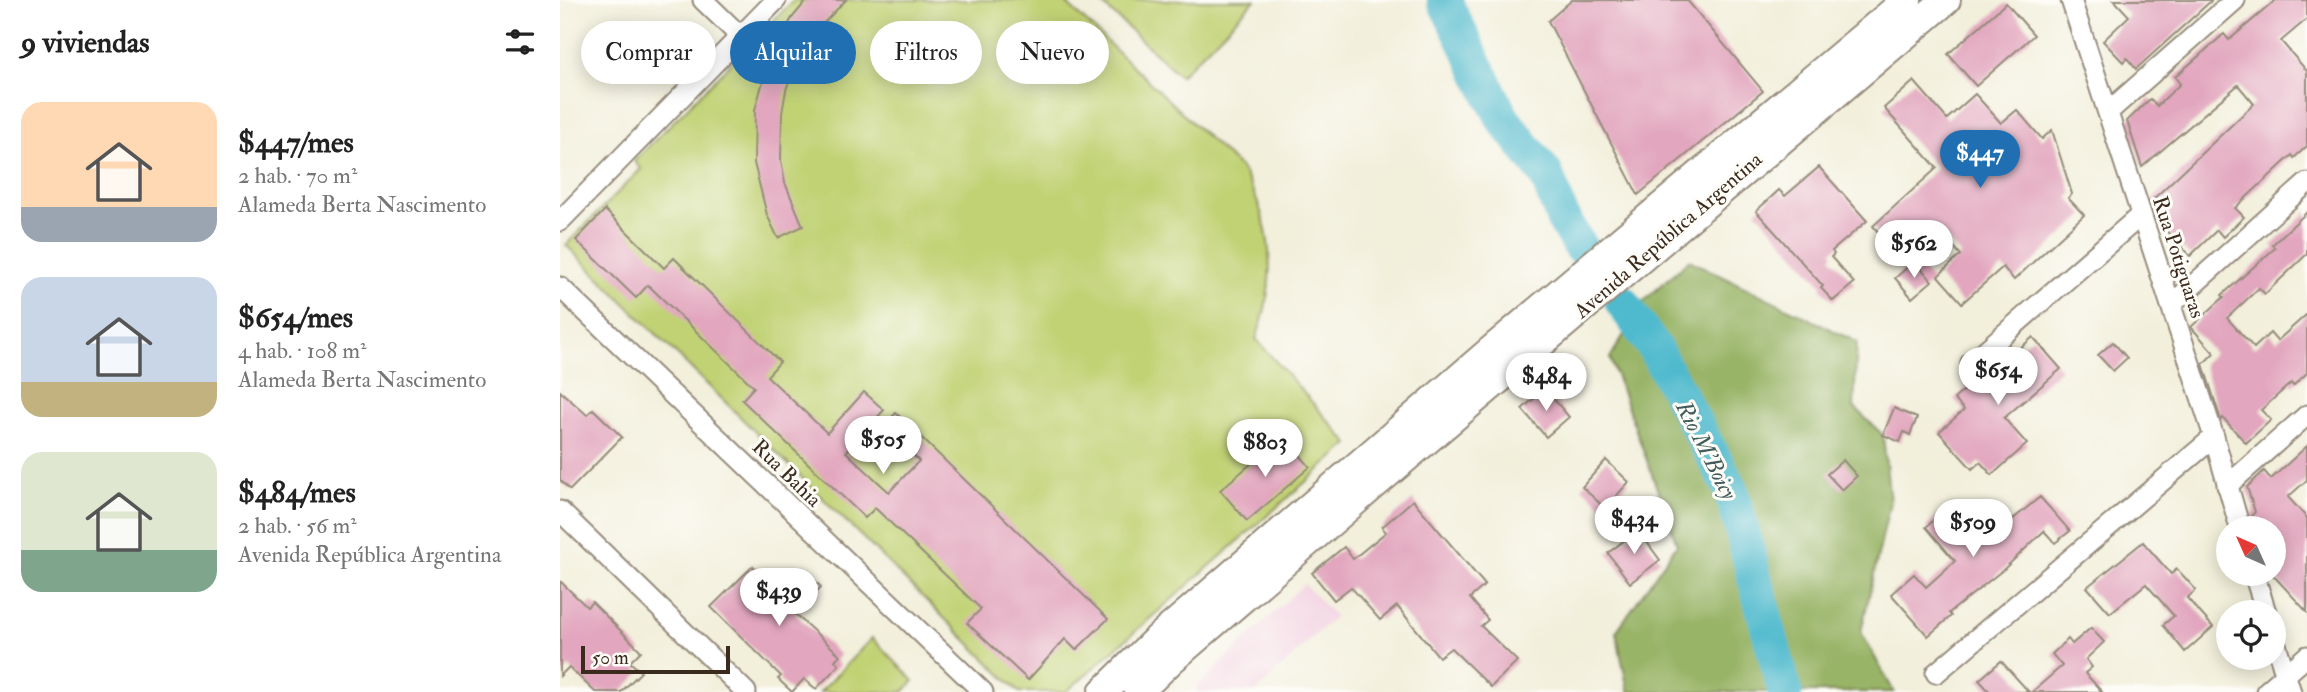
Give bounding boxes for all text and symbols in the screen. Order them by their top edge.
chip: Comprar [581,21,716,84]
chip: Alquilar [730,21,856,84]
chip: Filtros [870,21,982,84]
chip: Nuevo [996,21,1109,84]
icon: filters [501,23,539,61]
text: 9 viviendas [21,24,150,61]
text: $447/mes [238,124,354,161]
icon: home [77,130,161,214]
pin: $447 [1939,130,2021,190]
text: $447 [1956,138,2004,167]
street label: Avenida República Argentina [1568,146,1768,325]
text: 2 hab. · 70 m² [238,161,357,190]
text: Alameda Berta Nascimento [238,190,486,219]
street label: Rua Potiguaras [2146,193,2211,322]
pin: $562 [1873,220,1955,280]
text: $562 [1891,228,1937,257]
text: $654/mes [238,299,353,336]
icon: home [77,305,161,389]
text: 4 hab. · 108 m² [238,336,367,365]
pin: $654 [1957,348,2039,407]
pin: $484 [1505,354,1587,413]
text: $654 [1975,355,2021,384]
text: $484 [1522,361,1570,390]
text: Alameda Berta Nascimento [238,365,486,394]
water label: Rio M'Boicy [1669,395,1744,505]
pin: $505 [842,416,924,476]
pin: $803 [1224,420,1306,479]
text: $505 [861,424,905,453]
text: $803 [1243,427,1287,456]
street label: Rua Bahia [746,434,827,513]
text: $484/mes [238,474,356,511]
icon: home [77,480,161,564]
pin: $434 [1593,496,1675,556]
pin: $509 [1932,500,2014,559]
text: $434 [1611,504,1657,533]
text: $509 [1950,507,1996,536]
text: 2 hab. · 56 m² [238,511,357,540]
north arrow [2216,516,2286,586]
map controls [2216,516,2286,670]
text: Avenida República Argentina [238,540,501,569]
pin: $439 [738,568,820,628]
text: $439 [756,576,802,605]
button: locate [2216,600,2286,670]
scale bar [581,643,730,675]
text: 50 m [592,646,629,670]

